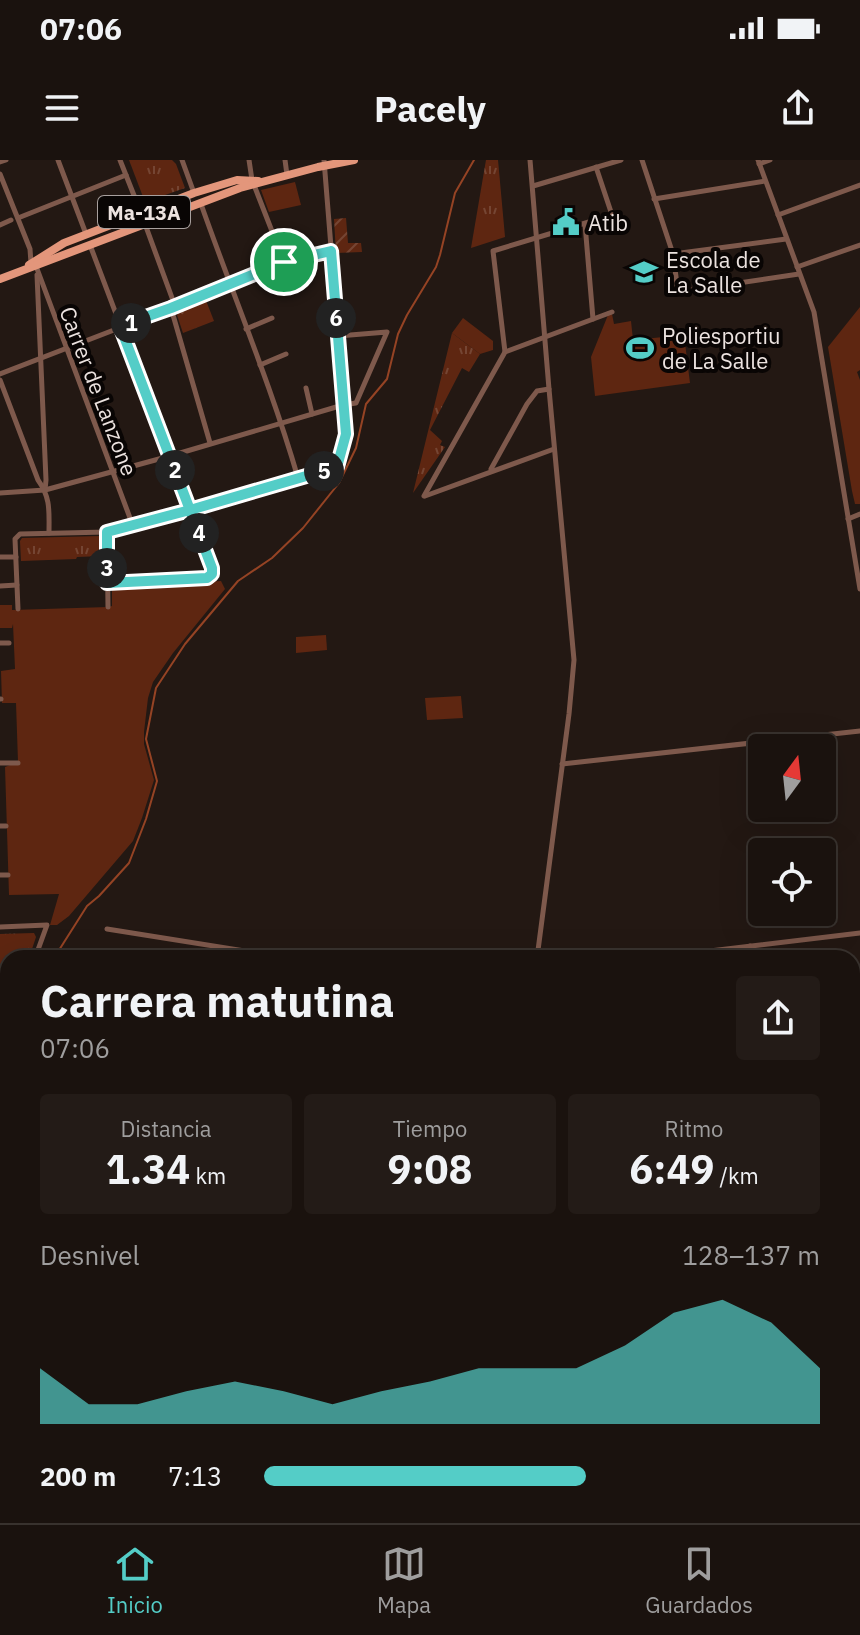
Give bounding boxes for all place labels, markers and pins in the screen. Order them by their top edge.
public building icon: Atib [551,207,581,237]
place label: Atib [588,208,628,237]
pin [250,228,318,296]
place label: Escola de La Salle [666,245,761,299]
school or university icon: Escola de La Salle [629,257,659,287]
pin: 6 [316,298,356,338]
pin: 1 [111,303,151,343]
place label: Poliesportiu de La Salle [662,321,780,375]
sports icon: Poliesportiu de La Salle [625,333,655,363]
pin: 2 [155,450,195,490]
pin: 5 [304,451,344,491]
pin: 4 [179,513,219,553]
pin: 3 [87,548,127,588]

